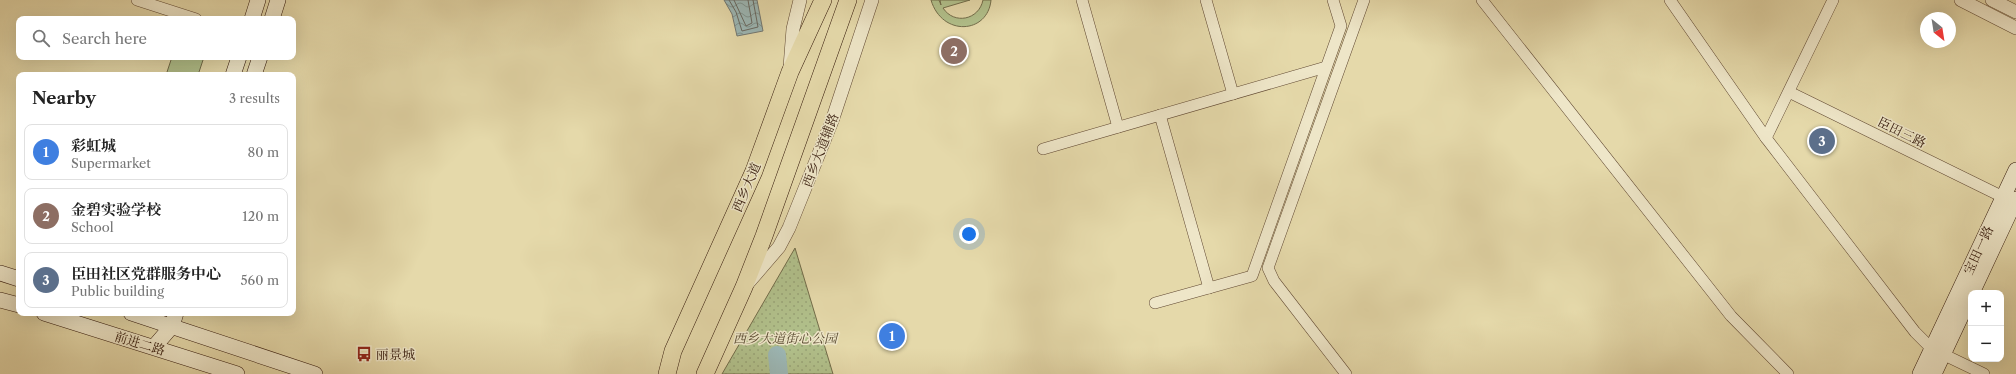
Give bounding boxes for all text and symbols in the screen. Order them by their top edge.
north arrow [1920,12,1956,48]
search box [16,16,296,60]
icon: search [30,27,52,49]
text: Search here [62,29,147,48]
pin: 2 [941,36,967,66]
text: Nearby [32,88,96,108]
text: 3 results [229,90,280,106]
street label: 西乡大道辅路 [799,111,841,189]
street label: 臣田三路 [1875,113,1929,151]
pin: 3 [1809,126,1835,156]
text: 彩虹城 [71,136,116,155]
text: 1 [43,144,49,160]
text: 80 m [247,144,279,160]
text: Supermarket [71,155,151,171]
street label: 西乡大道 [728,160,764,214]
text: 金碧实验学校 [71,200,161,219]
text: 2 [42,208,50,224]
text: 120 m [242,208,279,224]
text: School [71,219,114,235]
street label: 宝田一路 [1960,223,1996,277]
your location [959,224,979,244]
text: 臣田社区党群服务中心 [71,264,221,283]
text: 3 [42,272,50,288]
text: 560 m [241,272,279,288]
text: Public building [71,283,164,299]
map controls [1968,290,2004,362]
button: + [1968,290,2004,326]
pin: 1 [879,321,905,351]
button: − [1968,326,2004,362]
street label: 前进二路 [113,328,167,358]
park label: 西乡大道街心公园 [733,330,839,346]
bus stop icon: 丽景城 [355,345,373,363]
place label: 丽景城 [376,346,415,362]

